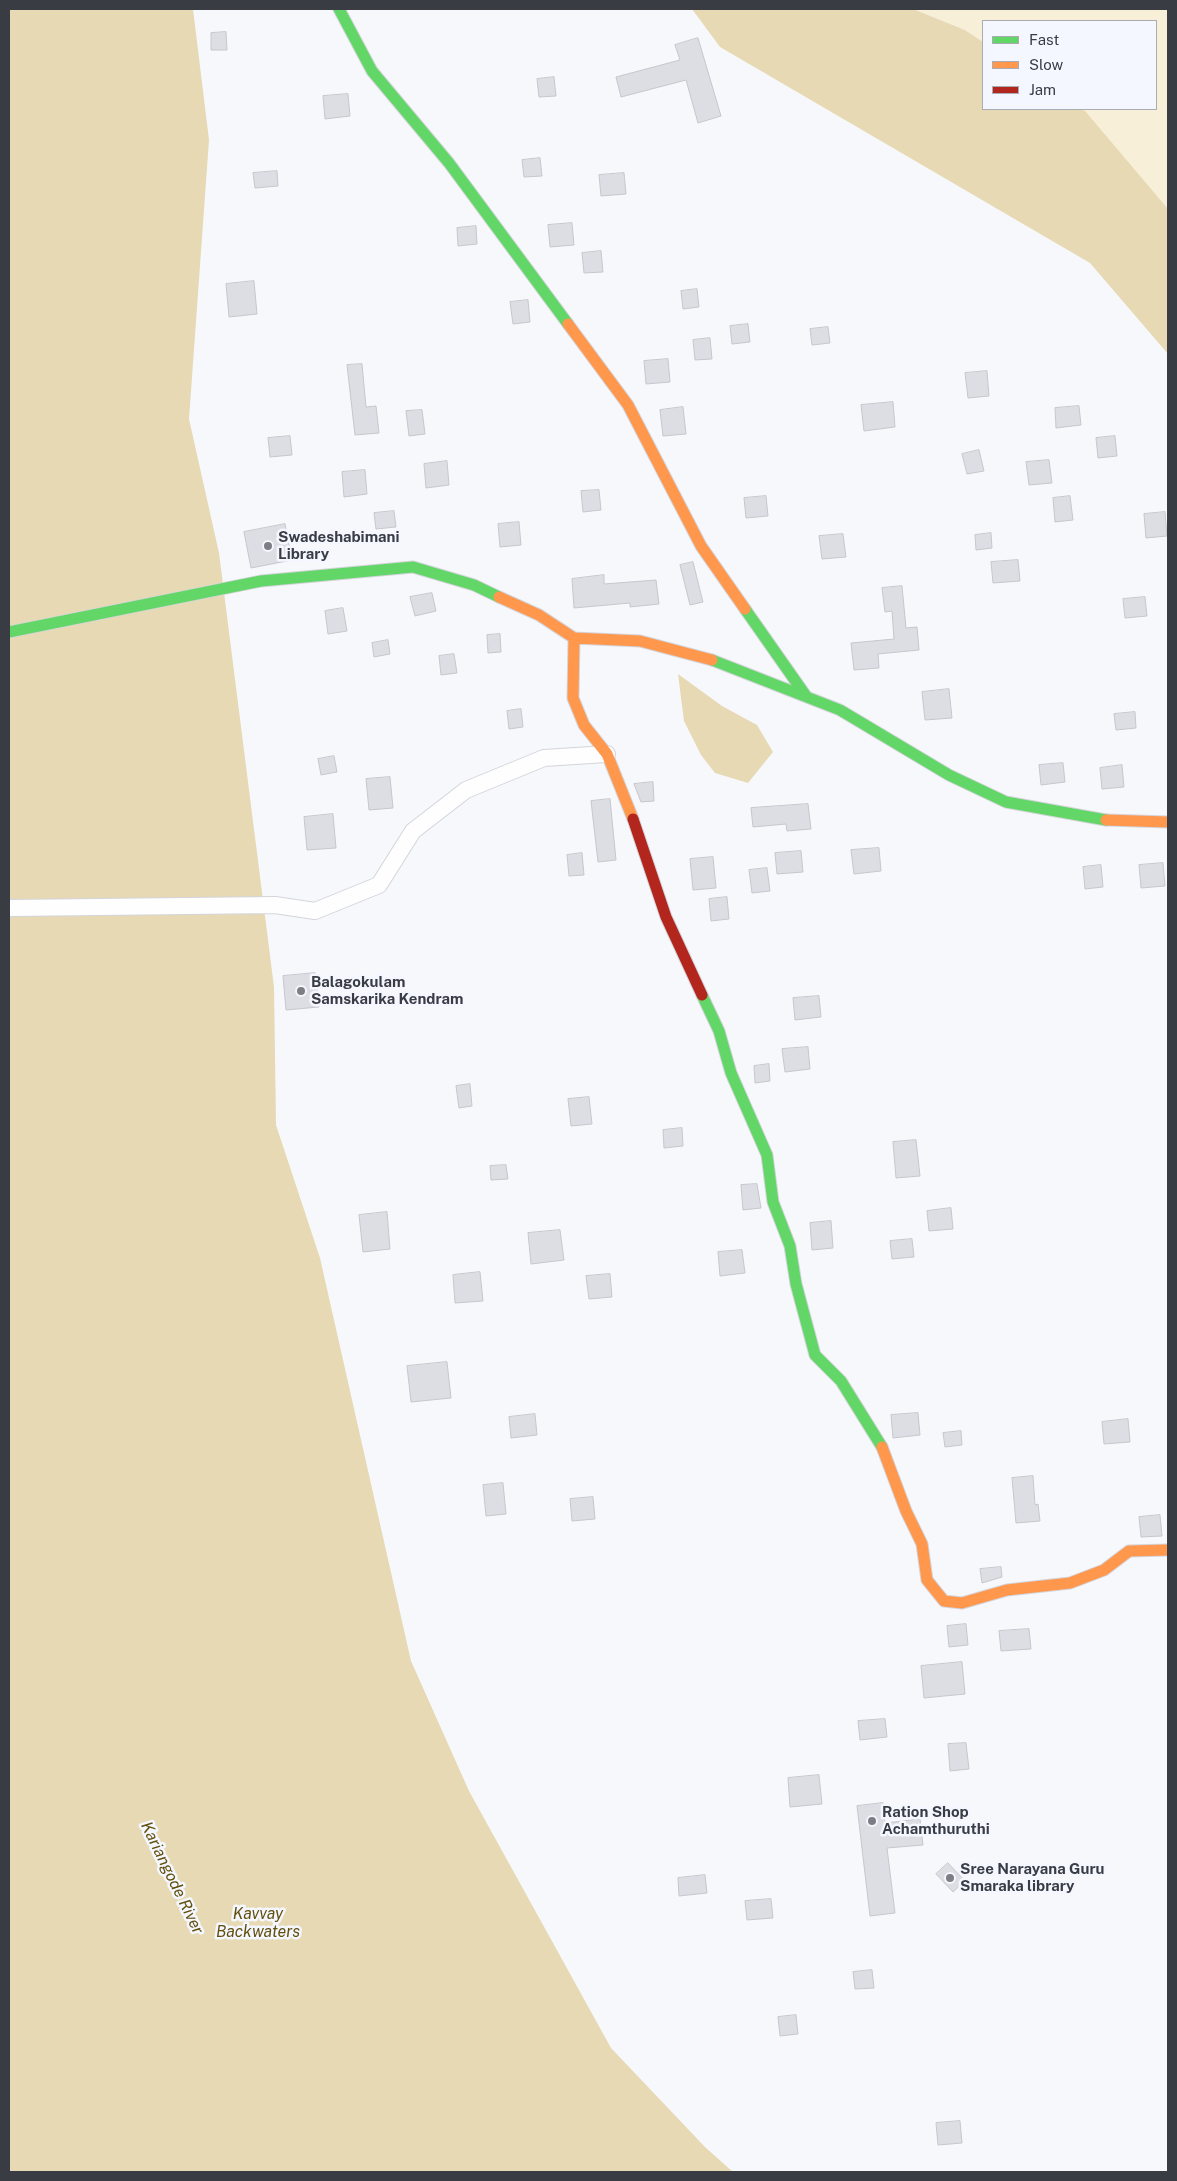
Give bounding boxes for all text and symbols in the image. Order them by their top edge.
legend [982,20,1157,110]
text: Fast [1029,31,1059,48]
text: Slow [1029,56,1063,73]
text: Jam [1029,81,1056,98]
place label: Swadeshabimani Library [278,528,399,563]
marker: Swadeshabimani Library [262,540,274,552]
place label: Balagokulam Samskarika Kendram [311,973,463,1008]
marker: Balagokulam Samskarika Kendram [295,985,307,997]
place label: Ration Shop Achamthuruthi [882,1803,990,1838]
marker: Ration Shop Achamthuruthi [866,1815,878,1827]
water label: Kariangode River [136,1819,208,1937]
place label: Sree Narayana Guru Smaraka library [960,1860,1105,1895]
marker: Sree Narayana Guru Smaraka library [944,1872,956,1884]
water label: Kavvay Backwaters [216,1904,300,1942]

